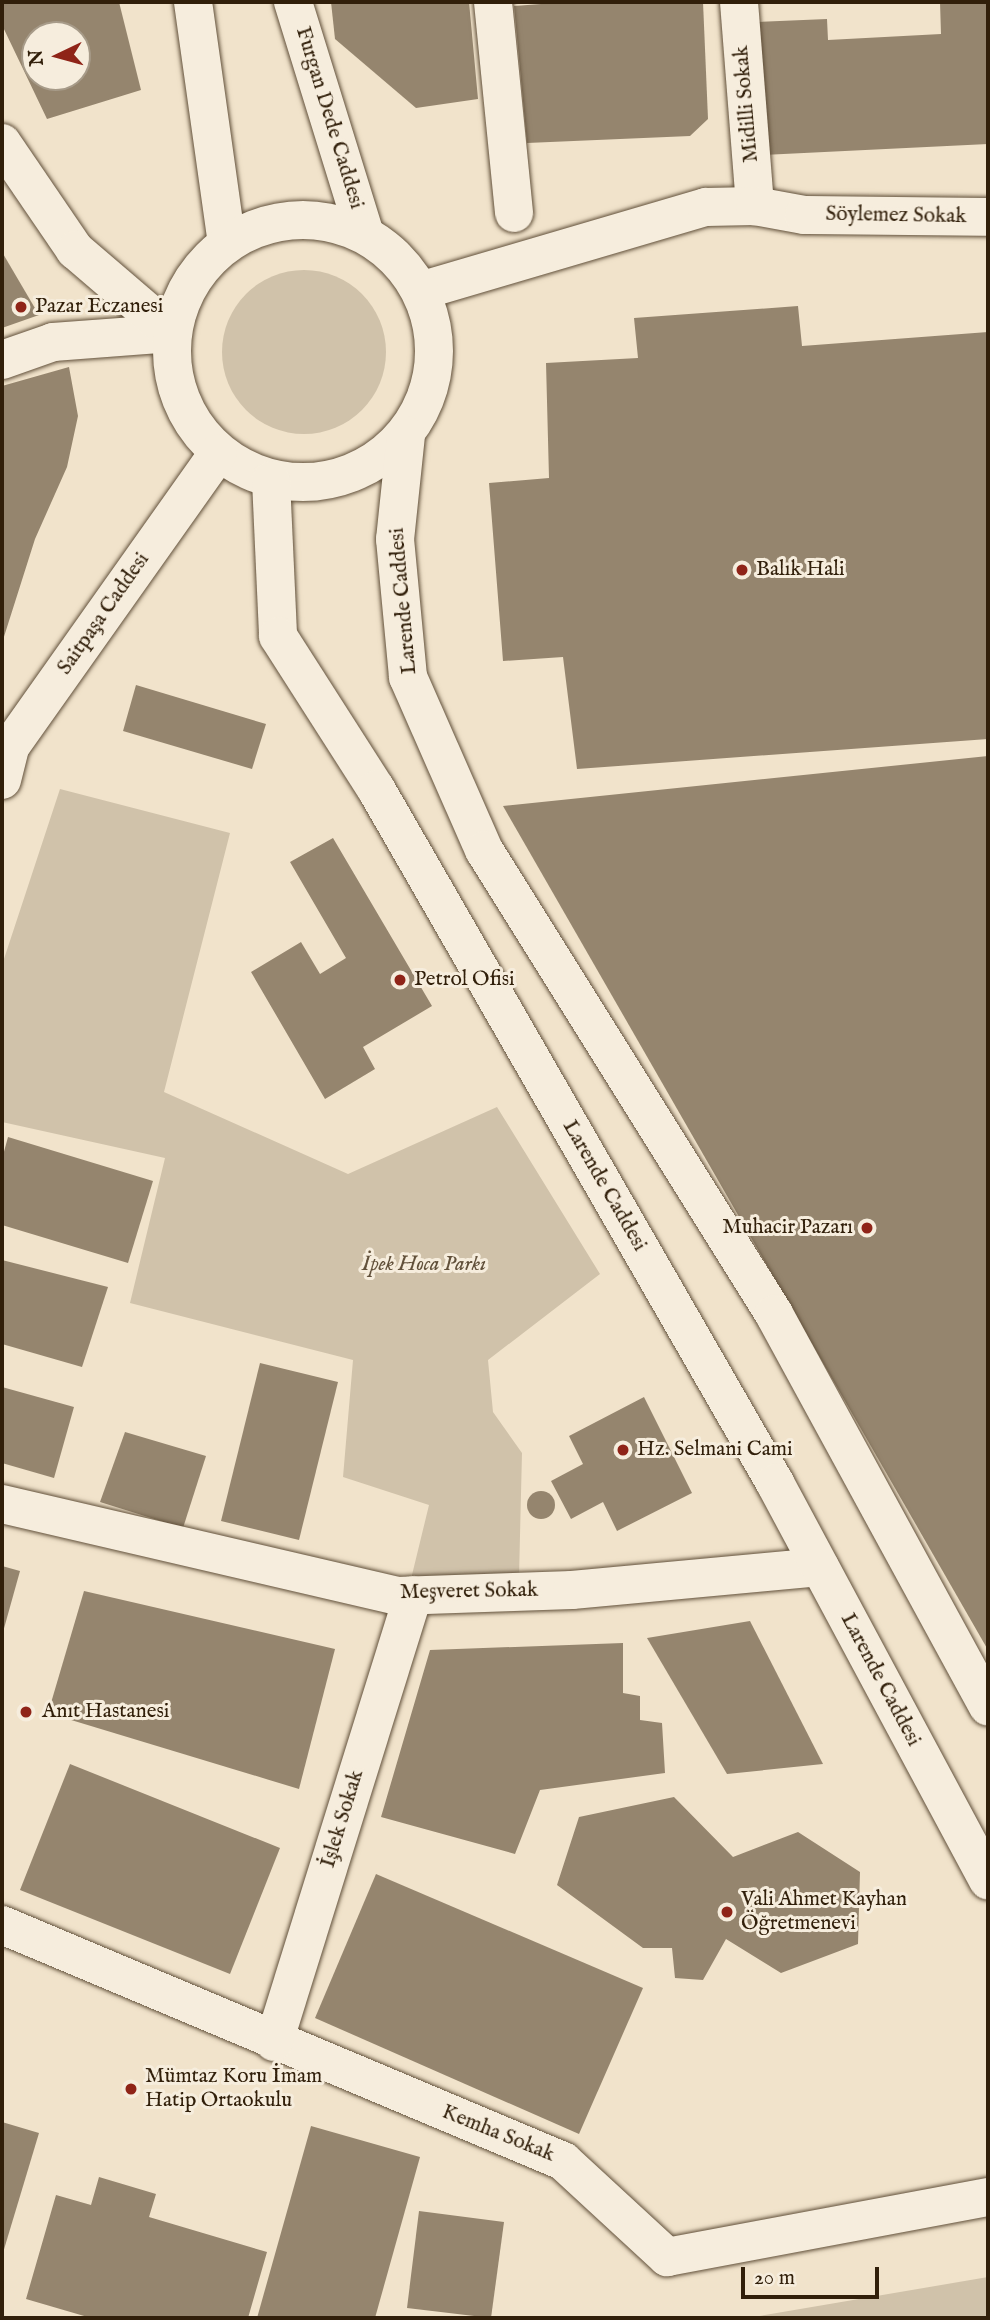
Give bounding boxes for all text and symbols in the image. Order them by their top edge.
north arrow [21,21,91,91]
street label: Furgan Dede Caddesi [289,24,369,212]
street label: Midilli Sokak [729,44,765,164]
text: N [24,48,50,67]
street label: Söylemez Sokak [825,202,967,230]
place label: Pazar Eczanesi [35,294,163,320]
marker: Pazar Eczanesi [13,299,29,315]
street label: Larende Caddesi [385,527,423,675]
street label: Saitpaşa Caddesi [53,548,155,680]
place label: Balık Hali [756,557,845,583]
marker: Balık Hali [734,562,750,578]
place label: Petrol Ofisi [414,967,515,993]
marker: Petrol Ofisi [392,972,408,988]
street label: Larende Caddesi [556,1116,652,1256]
place label: Muhacir Pazarı [722,1215,853,1241]
marker: Muhacir Pazarı [859,1220,875,1236]
park label: İpek Hoca Parkı [362,1252,486,1278]
place label: Hz. Selmani Cami [637,1437,793,1463]
marker: Hz. Selmani Cami [615,1442,631,1458]
street label: Meşveret Sokak [400,1578,538,1606]
street label: Larende Caddesi [834,1609,926,1751]
place label: Anıt Hastanesi [42,1699,169,1725]
marker: Anıt Hastanesi [16,1702,36,1722]
street label: İşlek Sokak [316,1767,370,1871]
place label: Vali Ahmet Kayhan Öğretmenevi [741,1887,907,1937]
marker: Vali Ahmet Kayhan Öğretmenevi [719,1904,735,1920]
place label: Mümtaz Koru İmam Hatip Ortaokulu [145,2064,322,2114]
marker: Mümtaz Koru İmam Hatip Ortaokulu [123,2081,139,2097]
street label: Kemha Sokak [438,2100,558,2168]
scale bar [745,2254,883,2298]
text: 20 m [754,2265,795,2292]

